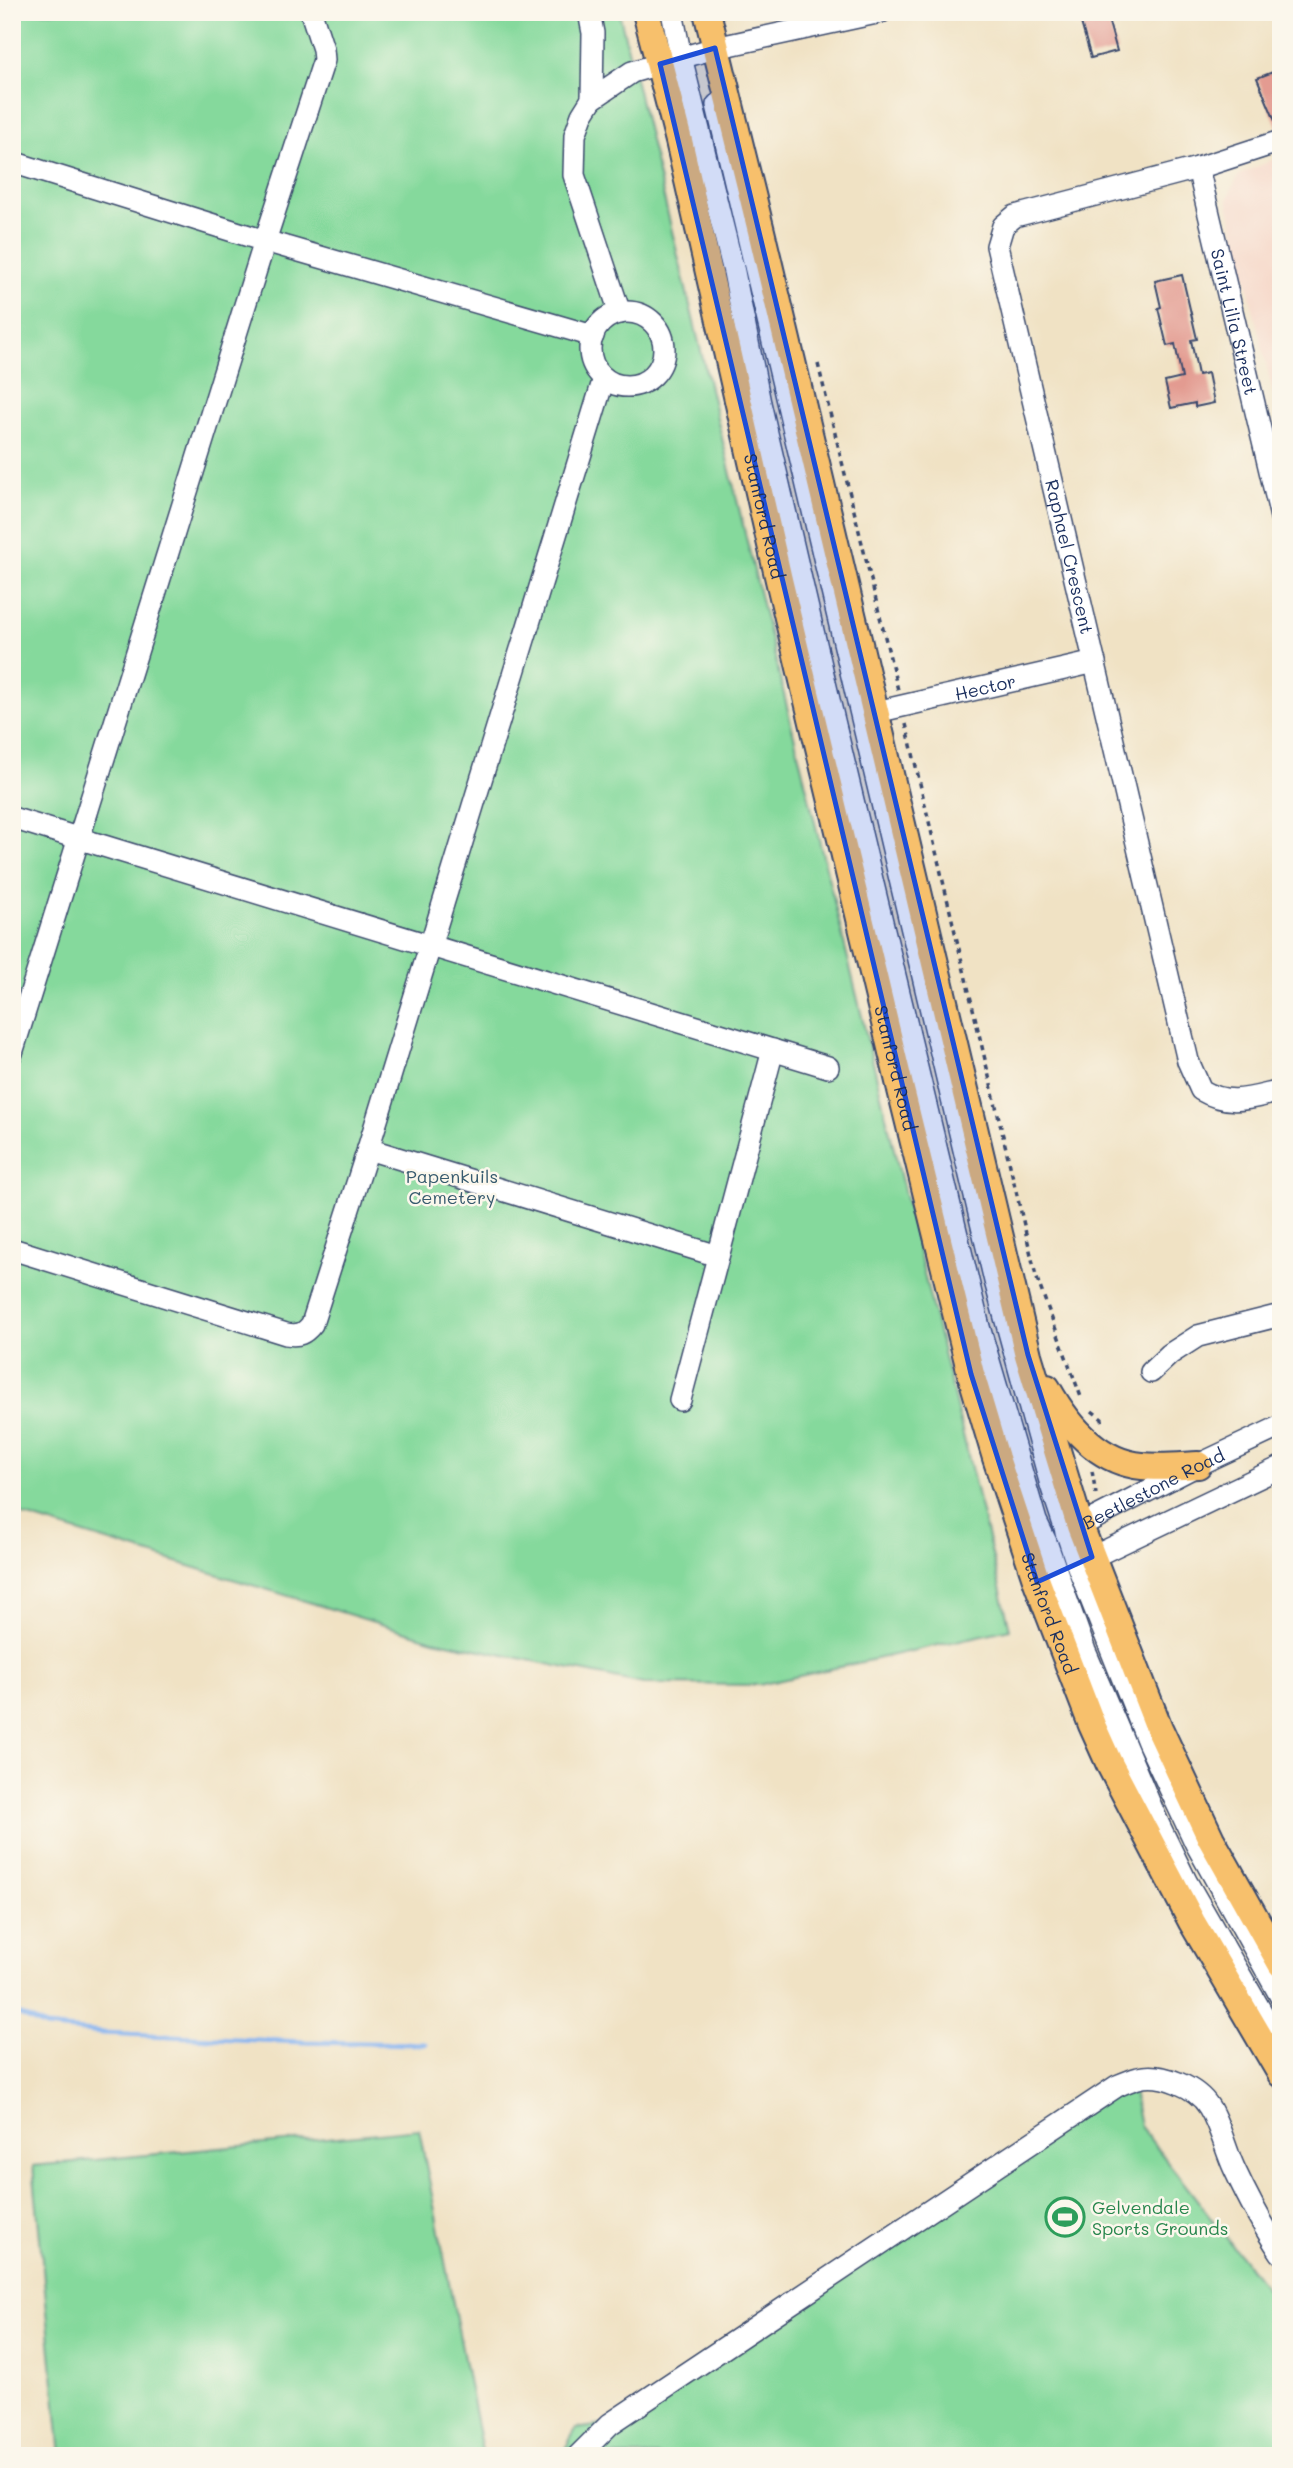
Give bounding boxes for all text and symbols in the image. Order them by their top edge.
street label: Saint Lilia Street [1206,246,1264,397]
street label: Stanford Road [739,451,790,581]
street label: Raphael Crescent [1040,477,1100,636]
street label: Hector [952,668,1018,706]
street label: Stanford Road [869,1003,923,1133]
park label: Papenkuils Cemetery [406,1164,498,1209]
street label: Beetlestone Road [1078,1442,1228,1535]
street label: Stanford Road [1016,1549,1083,1677]
place label: Gelvendale Sports Grounds [1092,2195,1228,2240]
sports icon: Gelvendale Sports Grounds [1044,2196,1086,2238]

